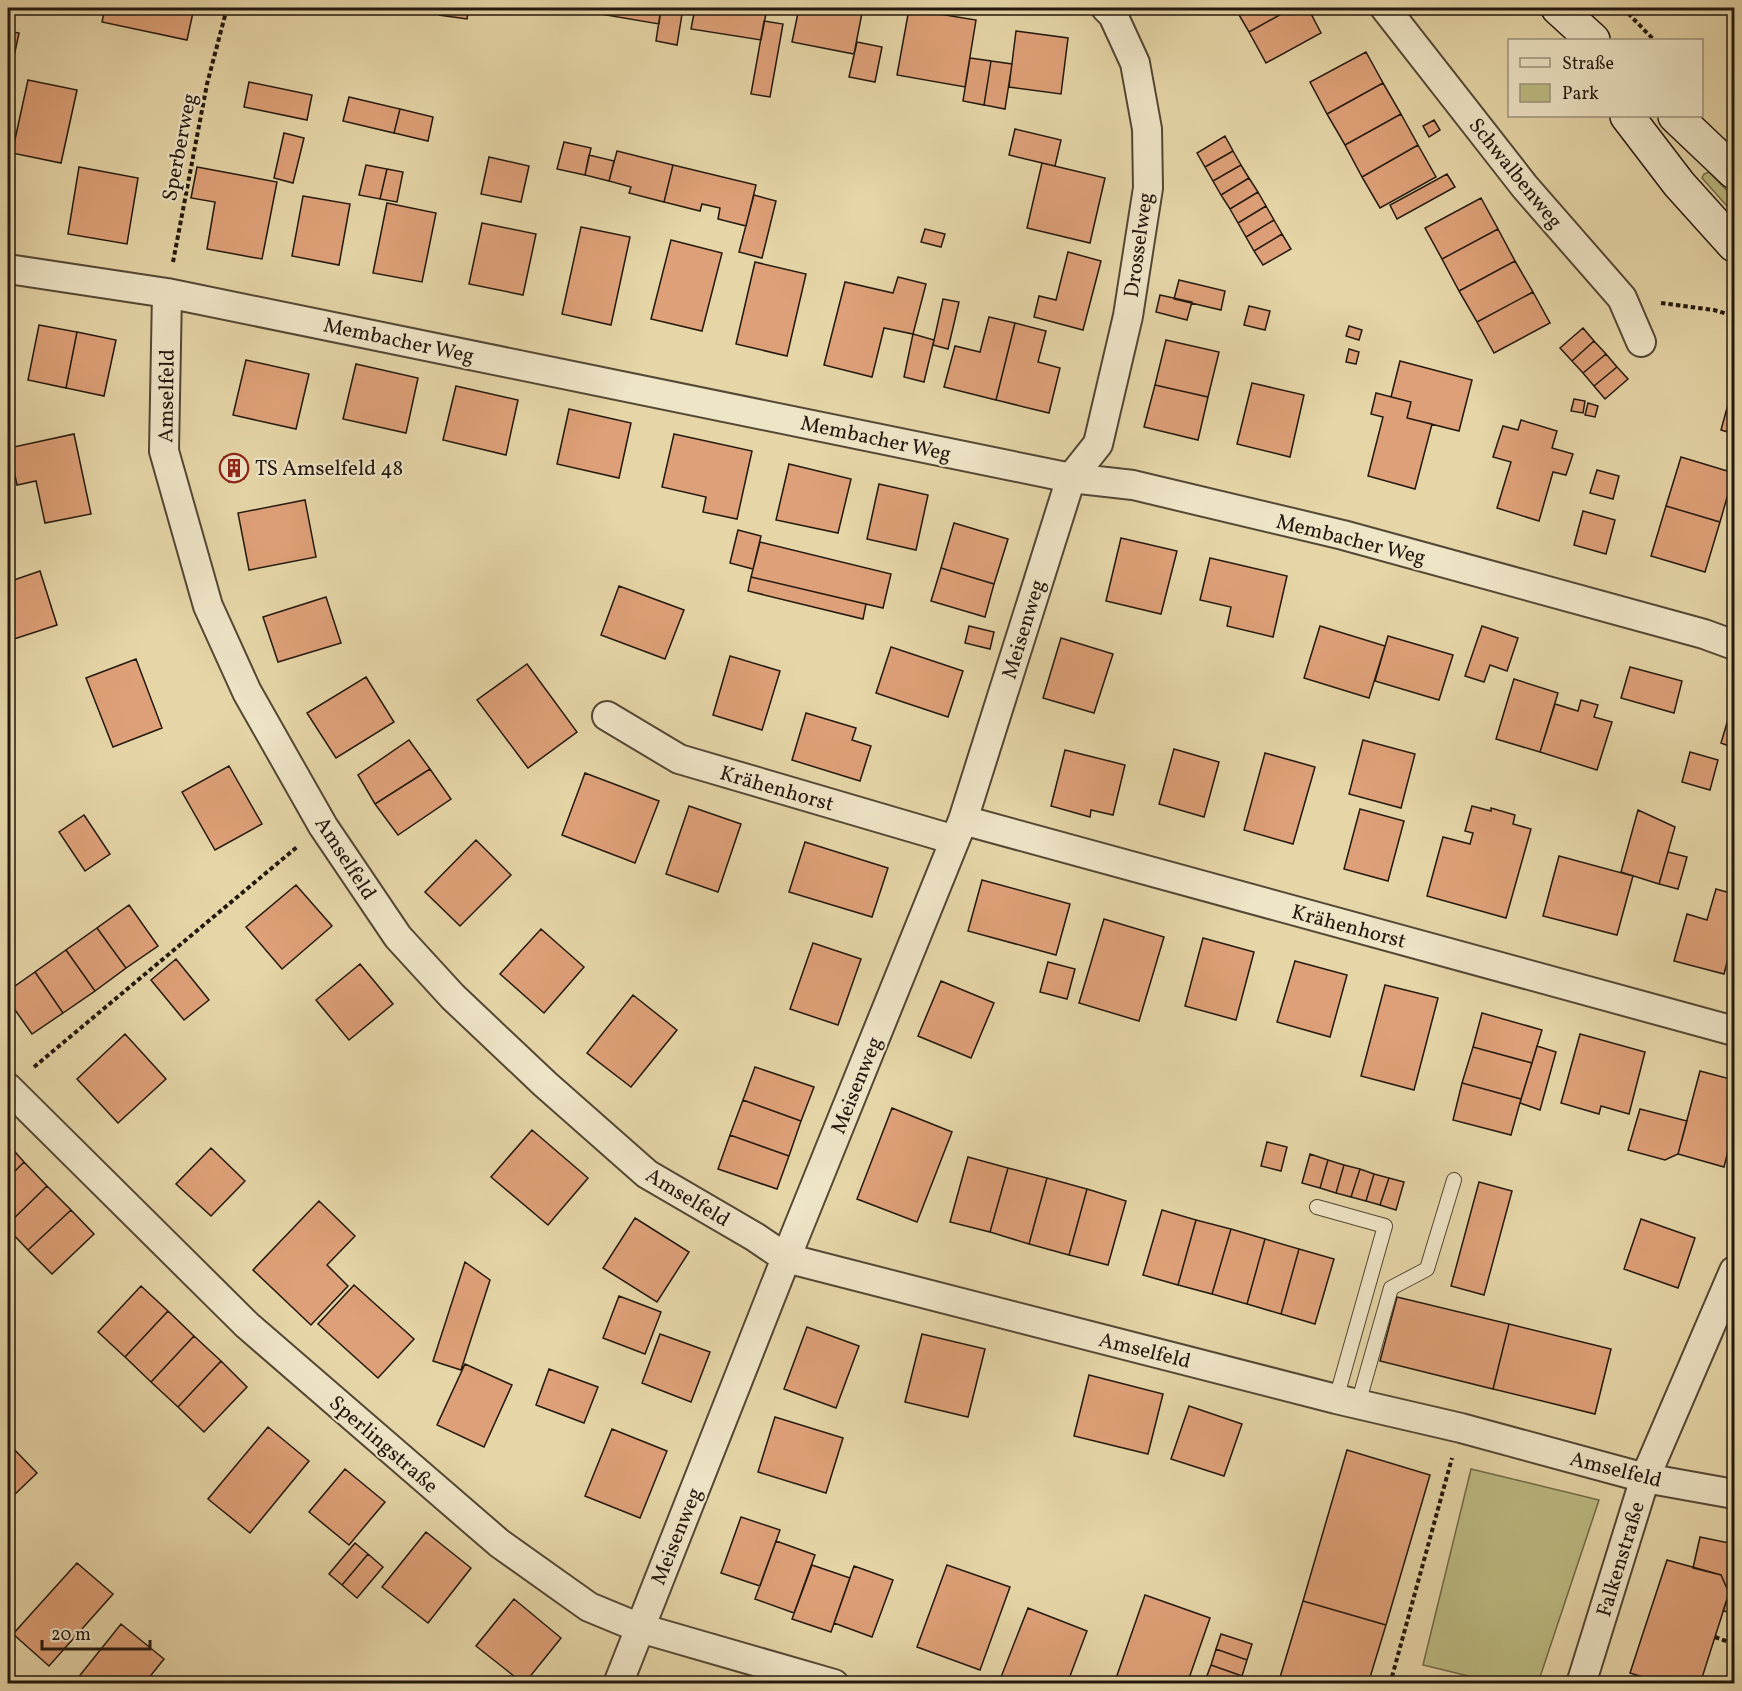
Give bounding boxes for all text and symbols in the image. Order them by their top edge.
legend [1508,39,1703,117]
text: Straße [1562,52,1614,77]
text: Park [1562,82,1599,107]
street label: Sperberweg [156,91,205,204]
street label: Schwalbenweg [1461,112,1569,236]
street label: Drosselweg [1118,191,1161,300]
street label: Membacher Weg [321,311,477,372]
street label: Amselfeld [152,349,183,443]
street label: Membacher Weg [798,409,954,470]
building icon: TS Amselfeld 48 [218,452,250,484]
place label: TS Amselfeld 48 [255,455,403,484]
street label: Membacher Weg [1273,508,1429,573]
street label: Meisenweg [996,576,1053,683]
street label: Krähenhorst [716,759,837,820]
street label: Amselfeld [307,812,382,906]
street label: Krähenhorst [1288,898,1409,957]
street label: Meisenweg [825,1032,890,1139]
street label: Amselfeld [640,1162,735,1235]
street label: Amselfeld [1096,1326,1194,1377]
street label: Sperlingstraße [322,1389,444,1501]
street label: Amselfeld [1567,1445,1665,1496]
street label: Meisenweg [645,1483,710,1590]
street label: Falkenstraße [1590,1498,1653,1621]
scale bar [42,1613,150,1651]
text: 20 m [51,1623,91,1648]

